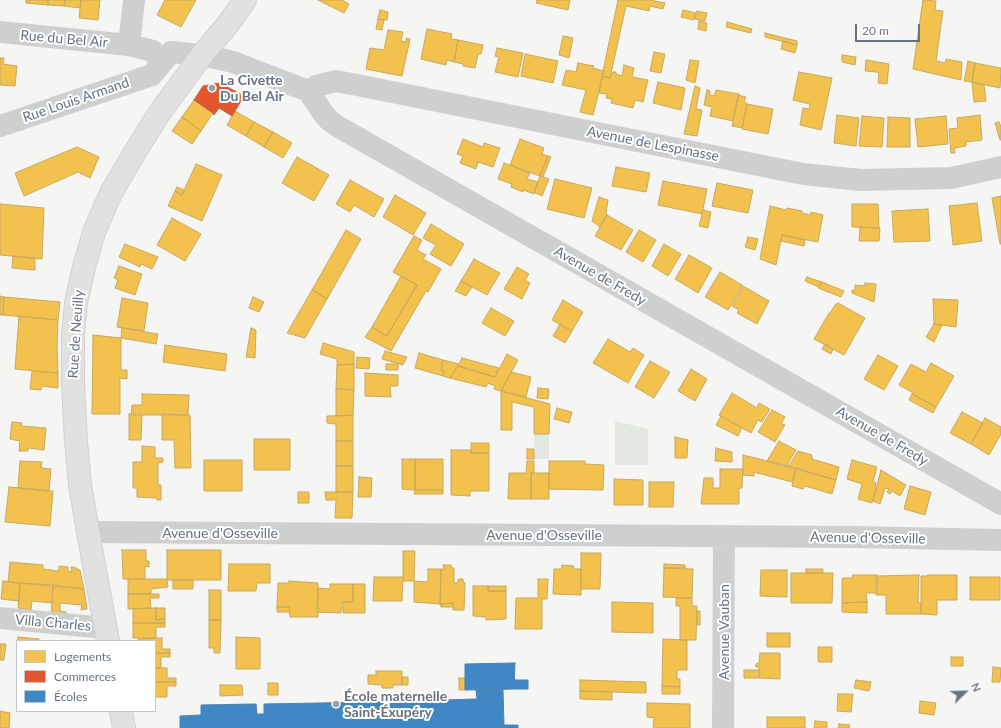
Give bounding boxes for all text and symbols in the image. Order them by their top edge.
scale bar [857,16,922,42]
text: 20 m [862,23,889,38]
street label: Rue du Bel Air [20,27,108,51]
place label: La Civette Du Bel Air [220,72,284,104]
street label: Rue Louis Armand [21,74,131,126]
marker: La Civette Du Bel Air [207,83,217,93]
street label: Avenue de Lespinasse [585,123,721,165]
street label: Avenue de Fredy [551,243,649,309]
street label: Rue de Neuilly [65,289,87,379]
street label: Avenue de Fredy [833,403,931,469]
street label: Avenue d'Osseville [162,525,278,541]
street label: Avenue d'Osseville [486,527,602,543]
street label: Avenue d'Osseville [810,529,926,547]
street label: Avenue Vauban [716,584,732,680]
street label: Villa Charles [14,611,92,635]
legend [16,640,156,712]
text: Logements [54,649,111,664]
text: Commerces [54,669,116,684]
north arrow [945,672,985,712]
text: N [969,681,984,694]
place label: École maternelle Saint-Éxupéry [344,688,447,720]
text: Écoles [54,689,87,704]
marker: École maternelle Saint-Éxupéry [331,699,341,709]

